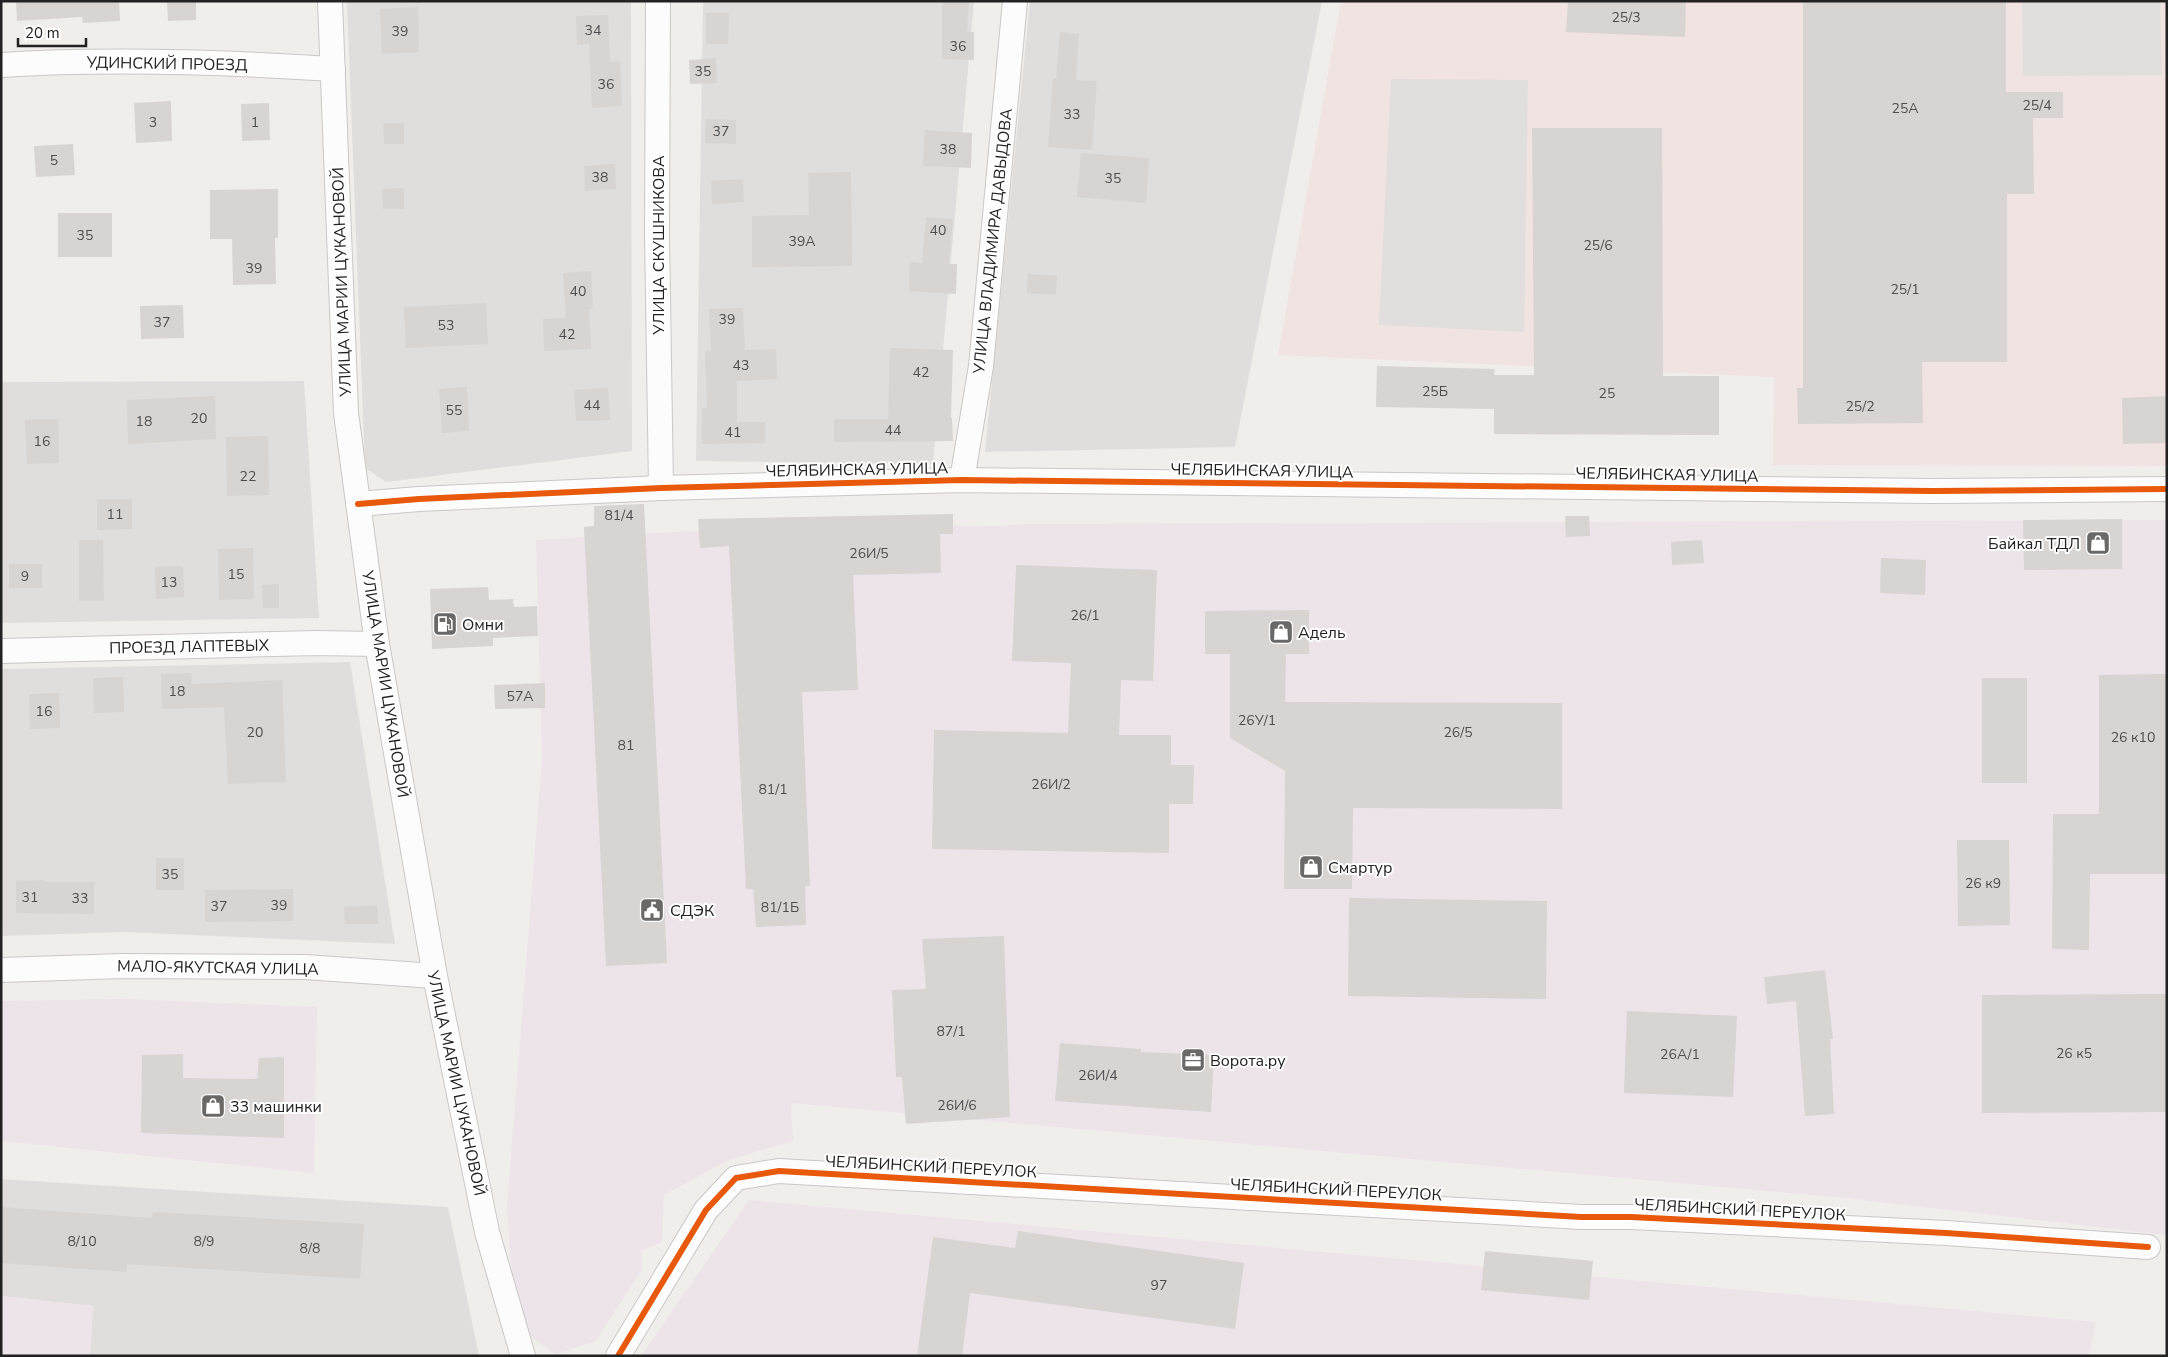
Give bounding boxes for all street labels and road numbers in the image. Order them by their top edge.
street label: УДИНСКИЙ ПРОЕЗД [85,52,248,76]
street label: УЛИЦА ВЛАДИМИРА ДАВЫДОВА [968,107,1018,376]
street label: УЛИЦА СКУШНИКОВА [648,155,670,336]
street label: УЛИЦА МАРИИ ЦУКАНОВОЙ [327,167,357,398]
street label: ЧЕЛЯБИНСКАЯ УЛИЦА [765,457,949,483]
street label: ЧЕЛЯБИНСКАЯ УЛИЦА [1170,458,1354,484]
street label: ЧЕЛЯБИНСКАЯ УЛИЦА [1575,462,1759,488]
street label: УЛИЦА МАРИИ ЦУКАНОВОЙ [356,568,414,799]
street label: ПРОЕЗД ЛАПТЕВЫХ [109,635,270,659]
street label: МАЛО-ЯКУТСКАЯ УЛИЦА [117,955,319,981]
street label: УЛИЦА МАРИИ ЦУКАНОВОЙ [421,968,491,1198]
street label: ЧЕЛЯБИНСКИЙ ПЕРЕУЛОК [825,1150,1038,1184]
street label: ЧЕЛЯБИНСКИЙ ПЕРЕУЛОК [1230,1173,1443,1207]
street label: ЧЕЛЯБИНСКИЙ ПЕРЕУЛОК [1634,1193,1847,1227]

